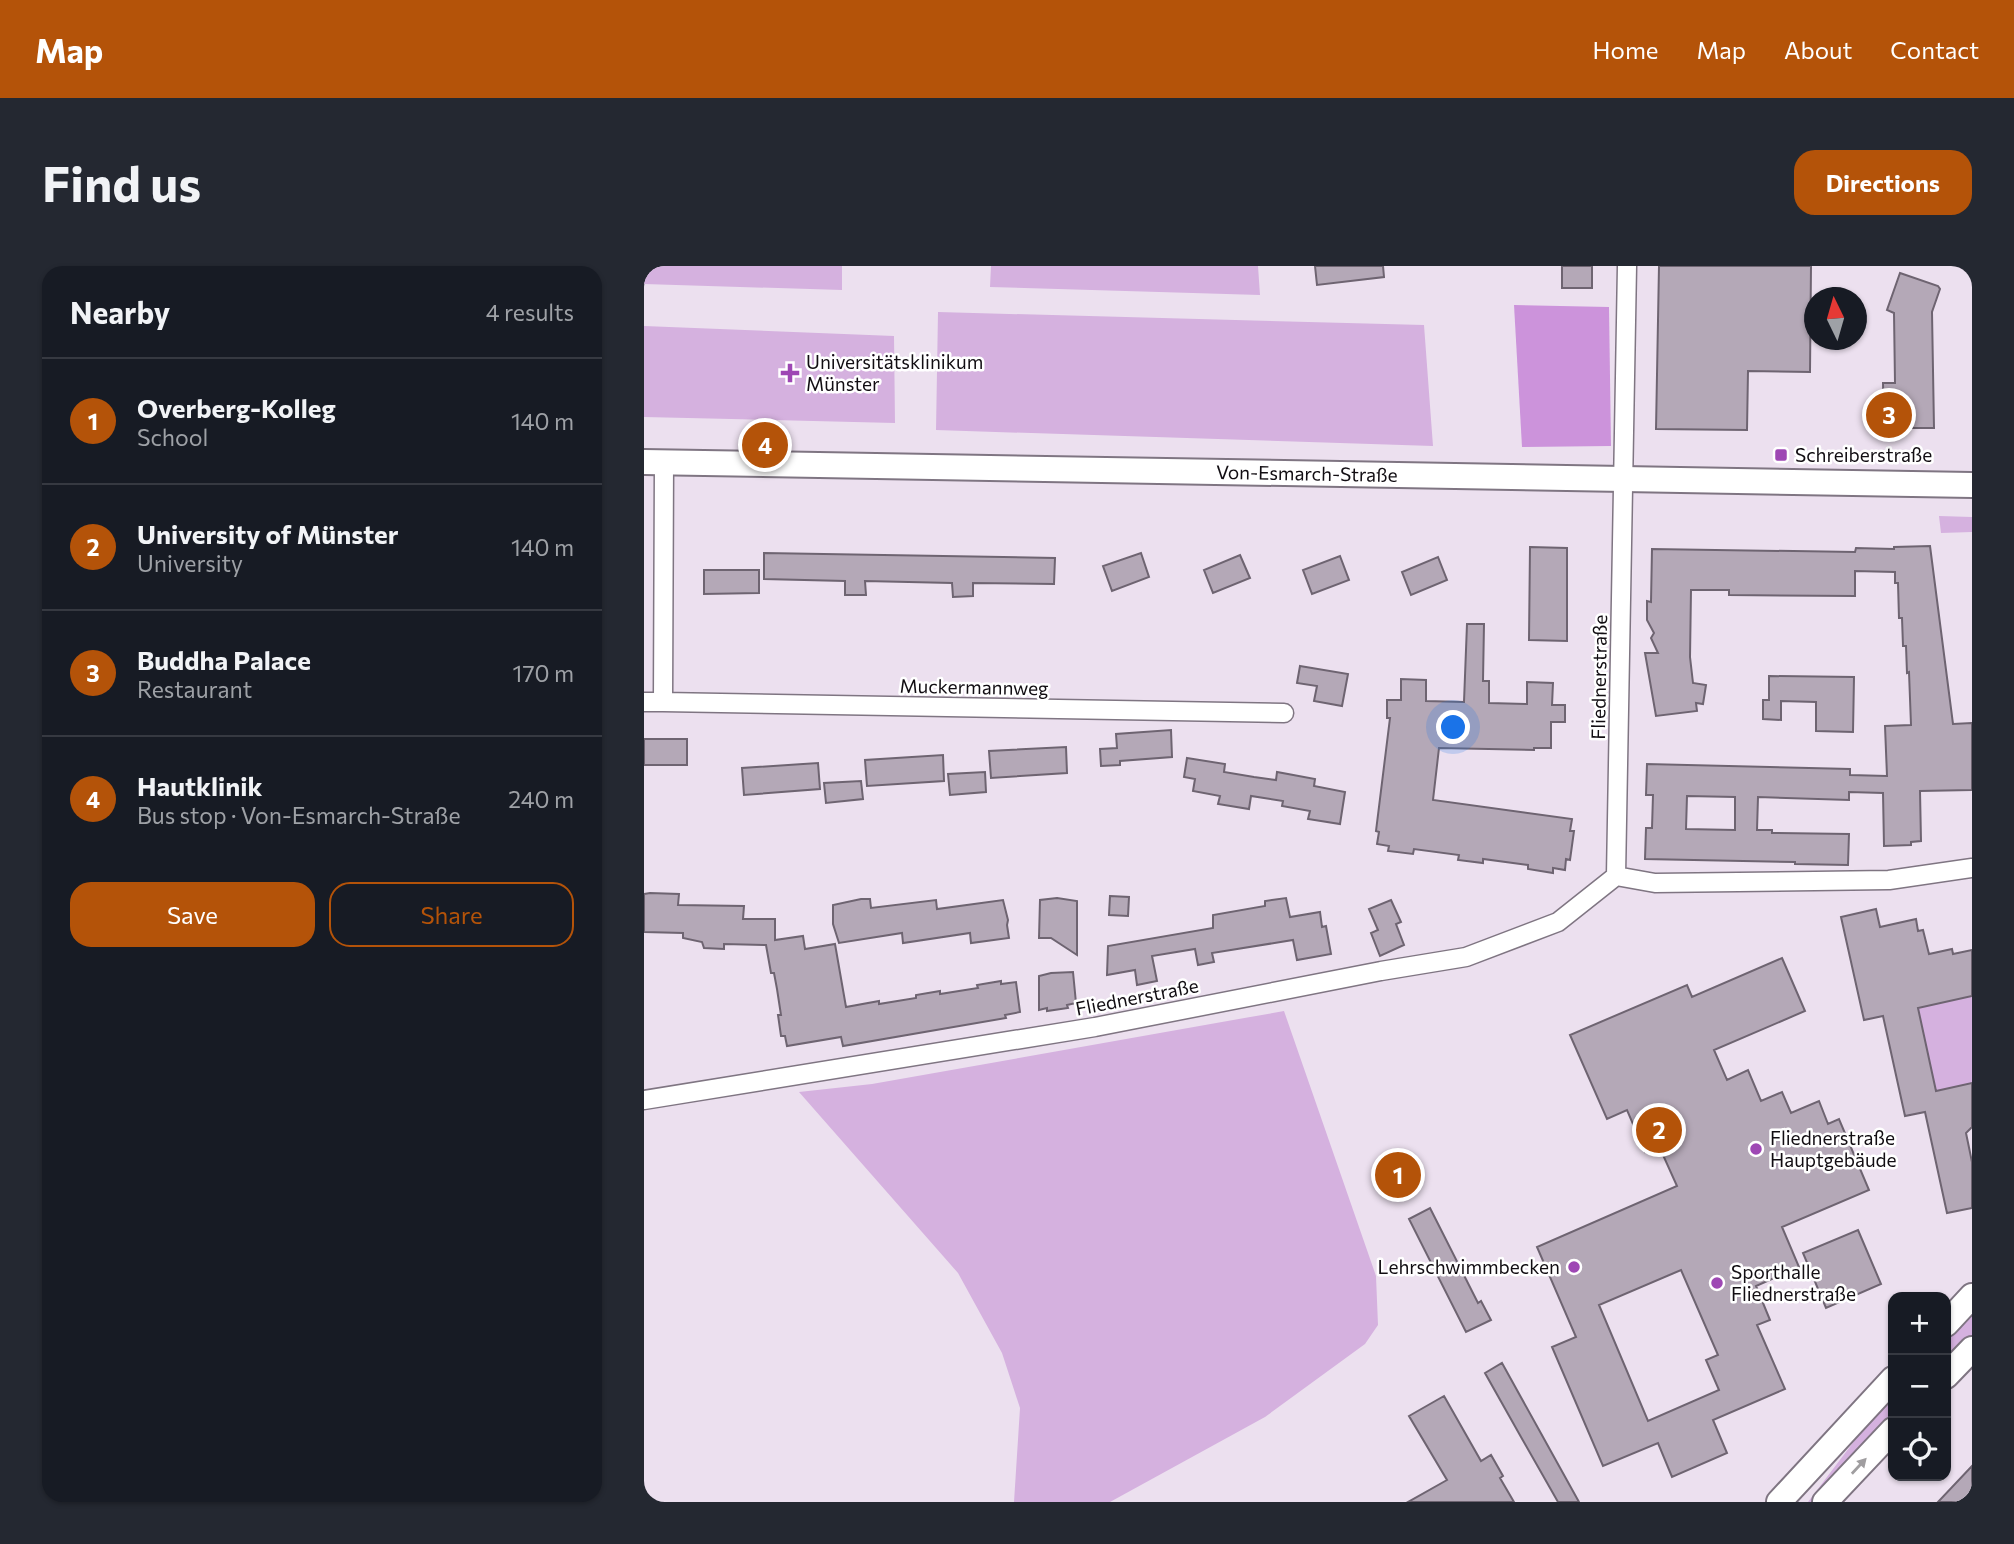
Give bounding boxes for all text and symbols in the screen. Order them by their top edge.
text: Map [35,29,103,70]
text: Home [1593,35,1659,64]
text: Map [1697,35,1746,64]
text: About [1784,35,1852,64]
text: Contact [1890,35,1979,64]
button: Directions [1794,150,1972,215]
text: Find us [42,152,201,212]
north arrow [1804,287,1867,350]
text: Nearby [70,293,170,330]
text: 4 results [486,298,574,326]
place label: Universitätsklinikum Münster [806,350,983,395]
marker: Universitätsklinikum Münster [780,363,800,383]
pin: 3 [1866,389,1912,441]
text: Overberg-Kolleg [137,392,336,423]
text: 1 [88,407,98,435]
text: 140 m [511,407,574,435]
pin: 4 [742,419,788,471]
text: School [137,423,208,451]
place label: Schreiberstraße [1795,443,1932,466]
marker: Schreiberstraße [1773,447,1789,463]
street label: Von-Esmarch-Straße [1216,460,1398,486]
text: University of Münster [137,518,399,549]
text: 2 [86,533,100,561]
text: 140 m [511,533,574,561]
text: University [137,549,243,577]
street label: Fliednerstraße [1586,614,1611,740]
text: Buddha Palace [137,644,311,675]
text: 3 [86,659,100,687]
text: 170 m [513,659,574,687]
street label: Muckermannweg [899,674,1049,699]
text: Restaurant [137,675,252,703]
your location [1436,710,1470,744]
text: Hautklinik [137,770,262,801]
text: 4 [86,785,100,813]
text: 240 m [508,785,574,813]
text: Bus stop · Von-Esmarch-Straße [137,801,461,829]
button: Save [70,882,315,947]
button: Share [329,882,574,947]
street label: Fliednerstraße [1073,973,1200,1020]
pin: 2 [1636,1104,1682,1156]
place label: Fliednerstraße Hauptgebäude [1770,1126,1897,1171]
marker: Fliednerstraße Hauptgebäude [1748,1141,1764,1157]
pin: 1 [1375,1149,1421,1201]
place label: Lehrschwimmbecken [1378,1255,1560,1278]
marker: Lehrschwimmbecken [1566,1259,1582,1275]
place label: Sporthalle Fliednerstraße [1731,1260,1856,1305]
marker: Sporthalle Fliednerstraße [1709,1275,1725,1291]
map controls [1888,1292,1951,1481]
button: + [1888,1292,1951,1355]
button: − [1888,1355,1951,1418]
button: locate [1888,1418,1951,1481]
one-way arrow [1851,1457,1867,1475]

